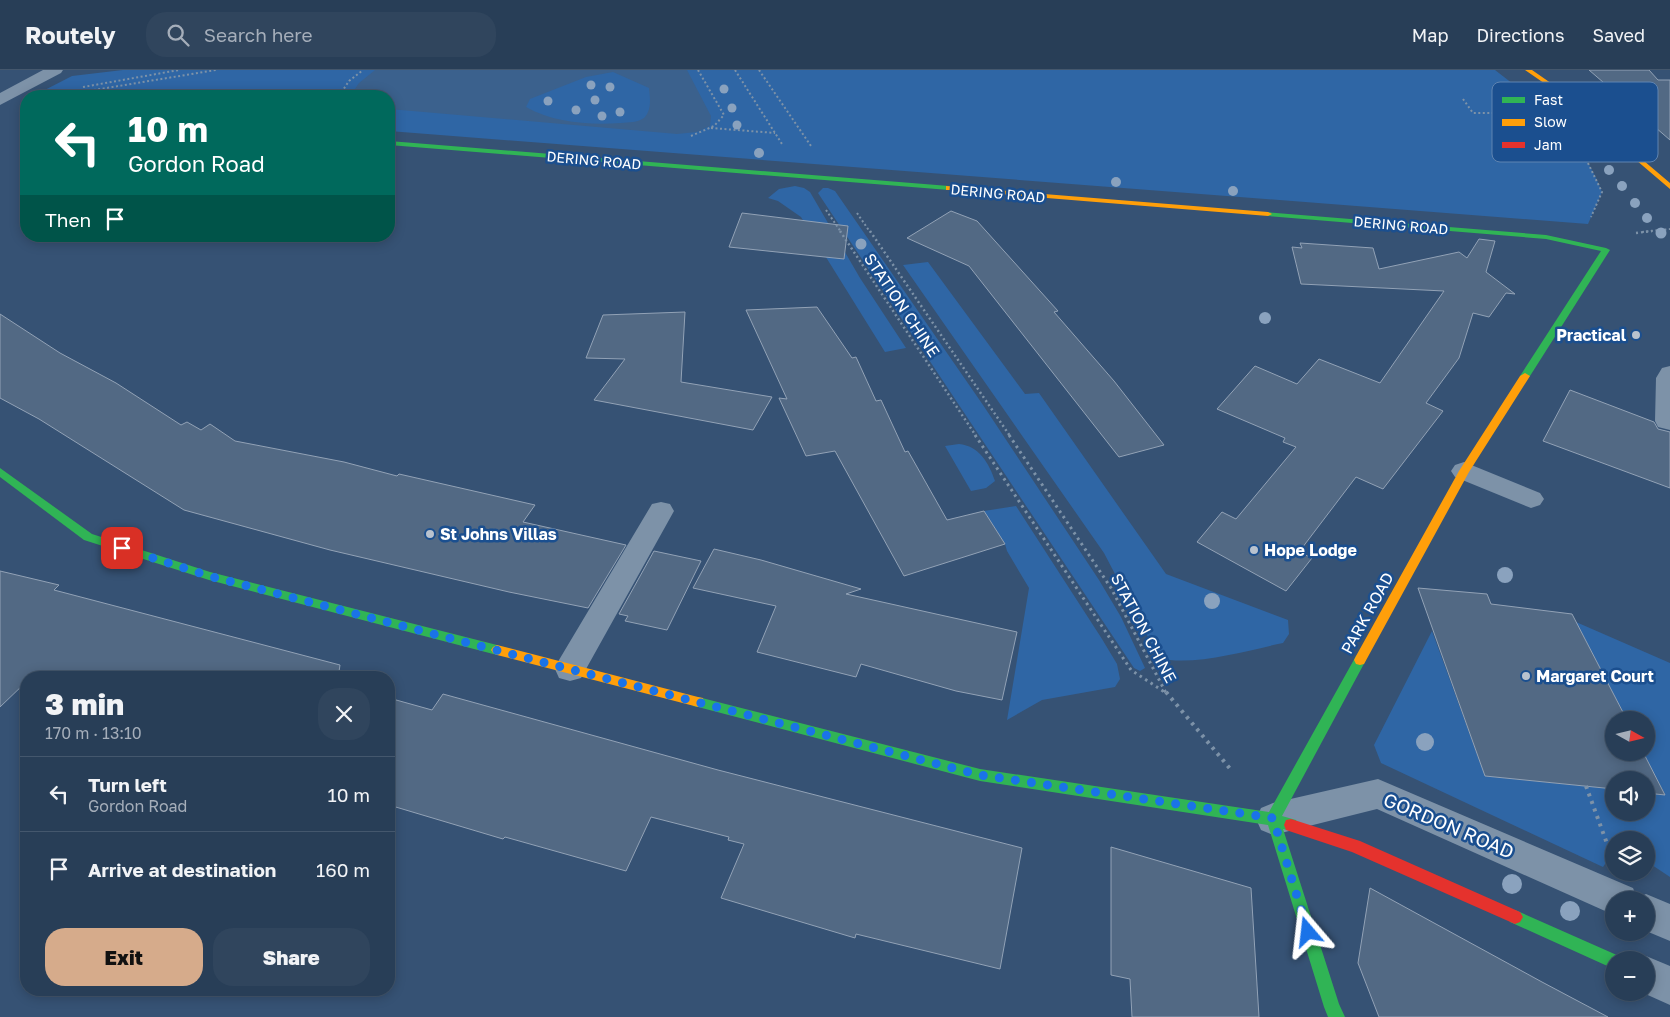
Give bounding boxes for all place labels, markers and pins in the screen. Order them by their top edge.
place label: Practical [1556,325,1627,345]
marker: Practical [1630,329,1642,341]
place label: St Johns Villas [440,524,557,544]
pin [101,527,143,569]
marker: St Johns Villas [424,528,436,540]
place label: Hope Lodge [1264,540,1357,560]
marker: Hope Lodge [1248,544,1260,556]
place label: Margaret Court [1536,666,1654,686]
marker: Margaret Court [1520,670,1532,682]

